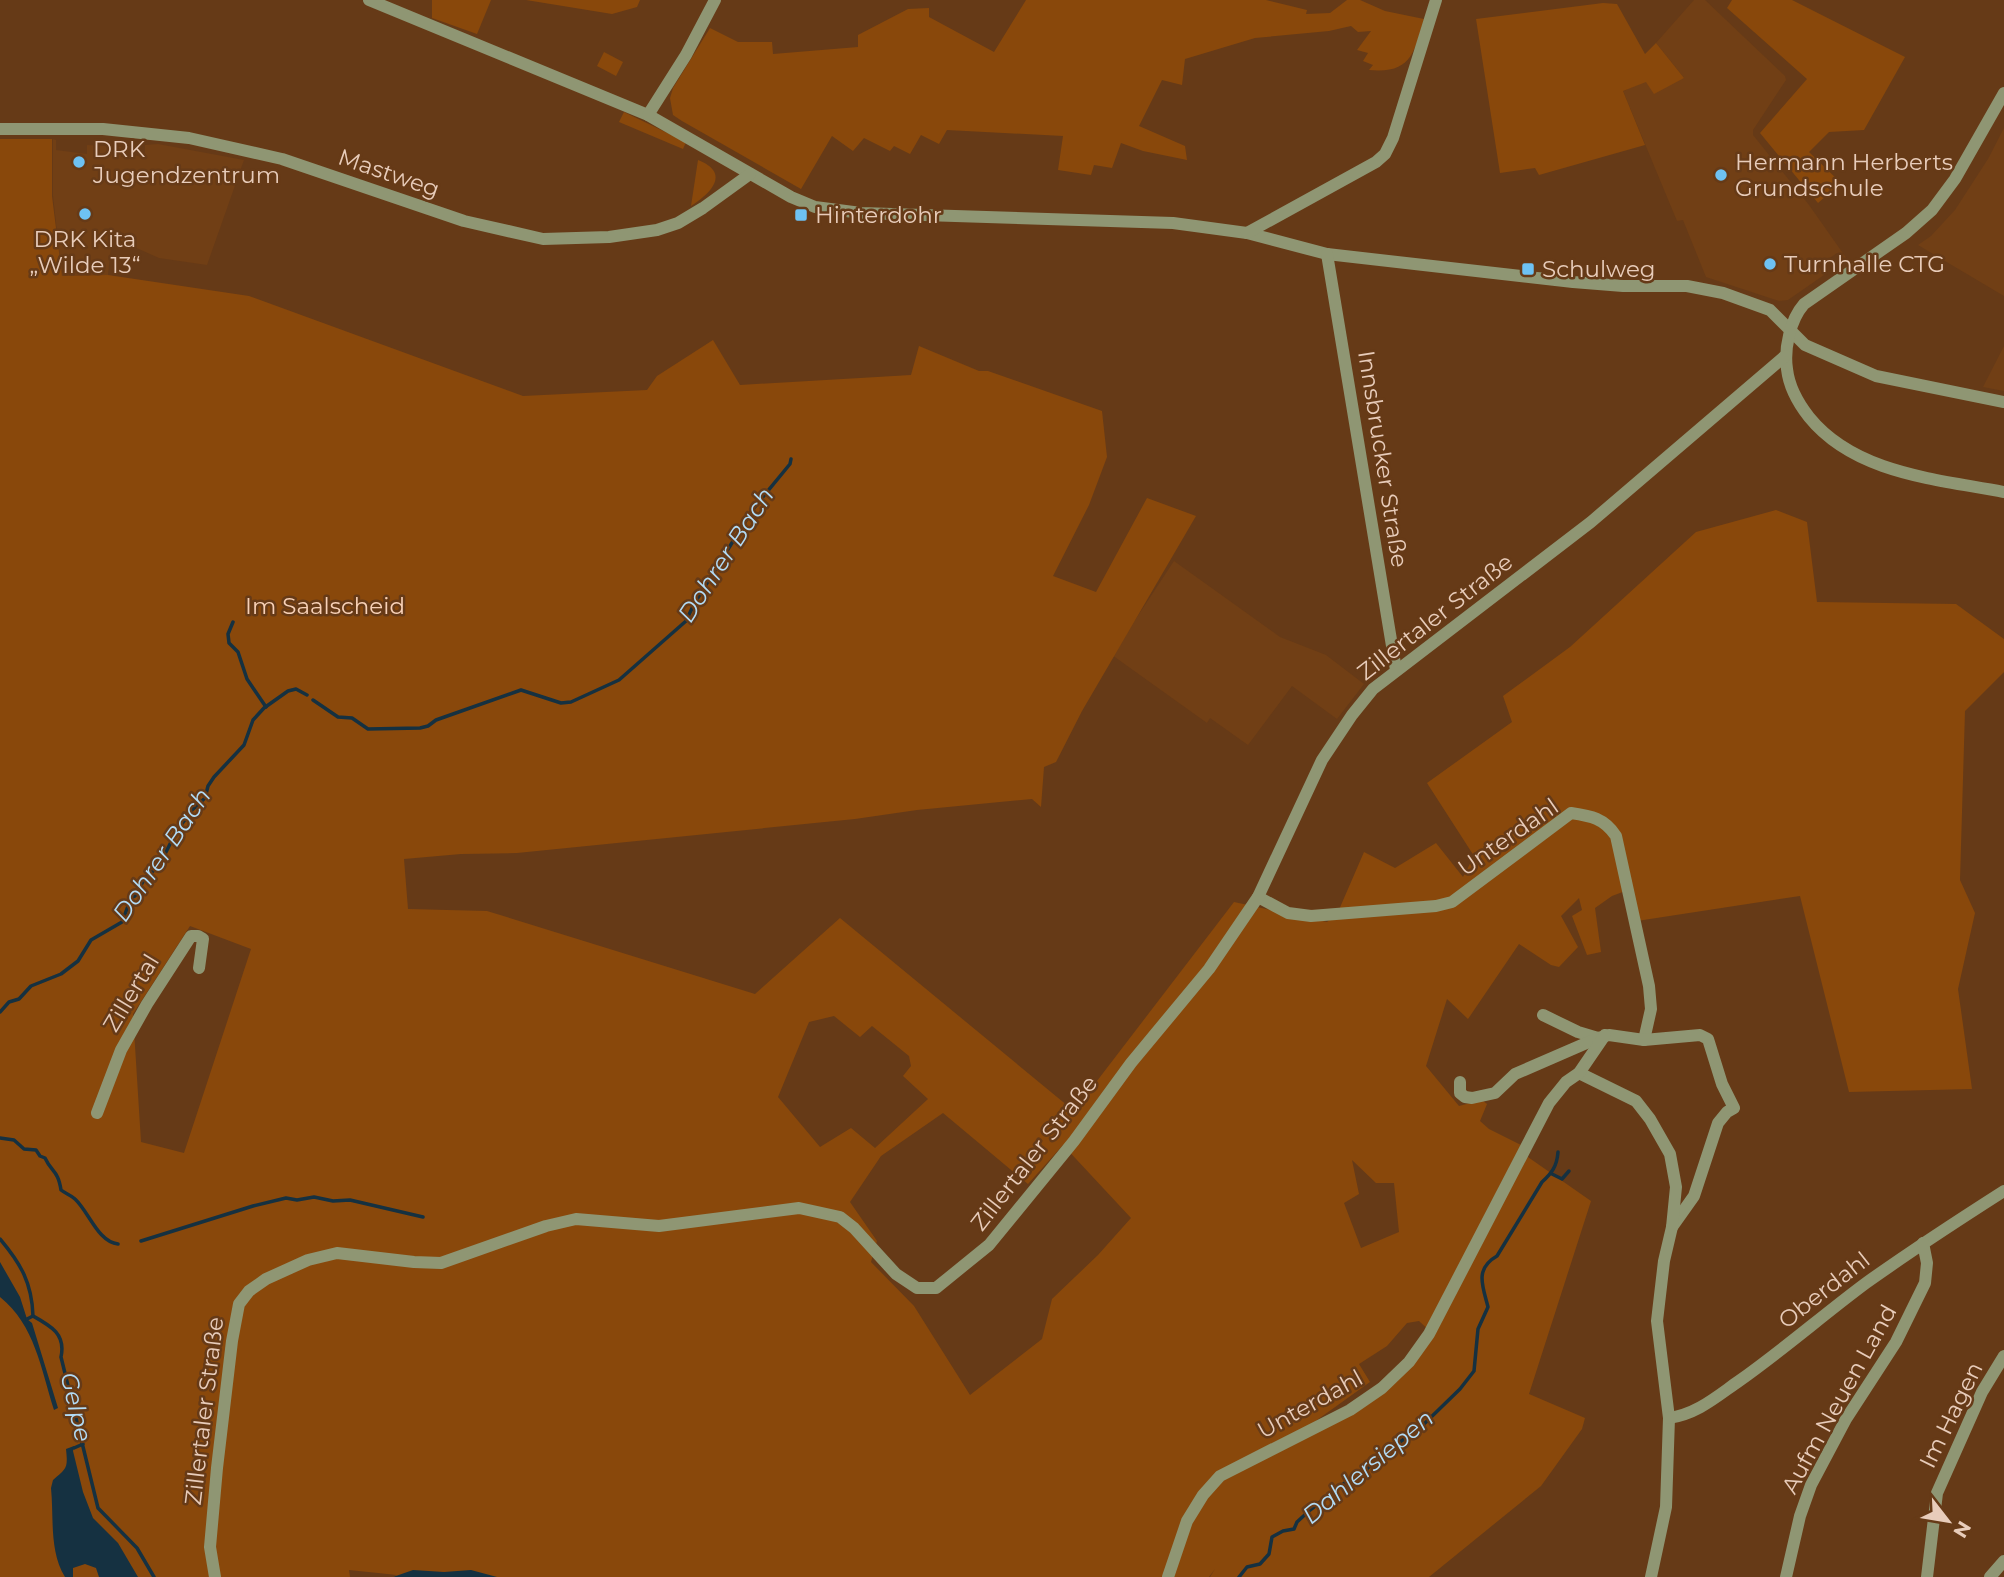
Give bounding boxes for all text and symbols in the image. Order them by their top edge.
place label: DRK Jugendzentrum [92,135,280,189]
street label: Mastweg [335,143,443,203]
place label: Hermann Herberts Grundschule [1735,148,1953,202]
marker: DRK Jugendzentrum [71,154,87,170]
marker: Hermann Herberts Grundschule [1713,167,1729,183]
place label: Hinterdohr [815,201,942,229]
marker: DRK Kita „Wilde 13“ [77,206,93,222]
marker: Hinterdohr [793,207,809,223]
place label: DRK Kita „Wilde 13“ [29,225,141,279]
place label: Turnhalle CTG [1784,250,1945,278]
place label: Schulweg [1542,255,1656,283]
marker: Turnhalle CTG [1762,256,1778,272]
marker: Schulweg [1520,261,1536,277]
street label: Innsbrucker Straße [1352,348,1414,570]
water label: Dohrer Bach [671,482,780,628]
street label: Zillertaler Straße [1352,548,1518,686]
park label: Im Saalscheid [245,592,405,620]
water label: Dohrer Bach [106,782,217,927]
street label: Unterdahl [1452,792,1564,882]
street label: Zillertal [97,949,165,1037]
street label: Zillertaler Straße [965,1070,1103,1236]
street label: Oberdahl [1773,1246,1875,1334]
street label: Aufm Neuen Land [1775,1300,1903,1498]
street label: Zillertaler Straße [179,1315,229,1507]
street label: Im Hagen [1913,1357,1989,1473]
street label: Unterdahl [1252,1364,1368,1444]
water label: Gelpe [54,1369,99,1444]
water label: Dahlersiepen [1296,1403,1439,1530]
north arrow [1913,1486,1983,1556]
text: N [1948,1517,1976,1542]

